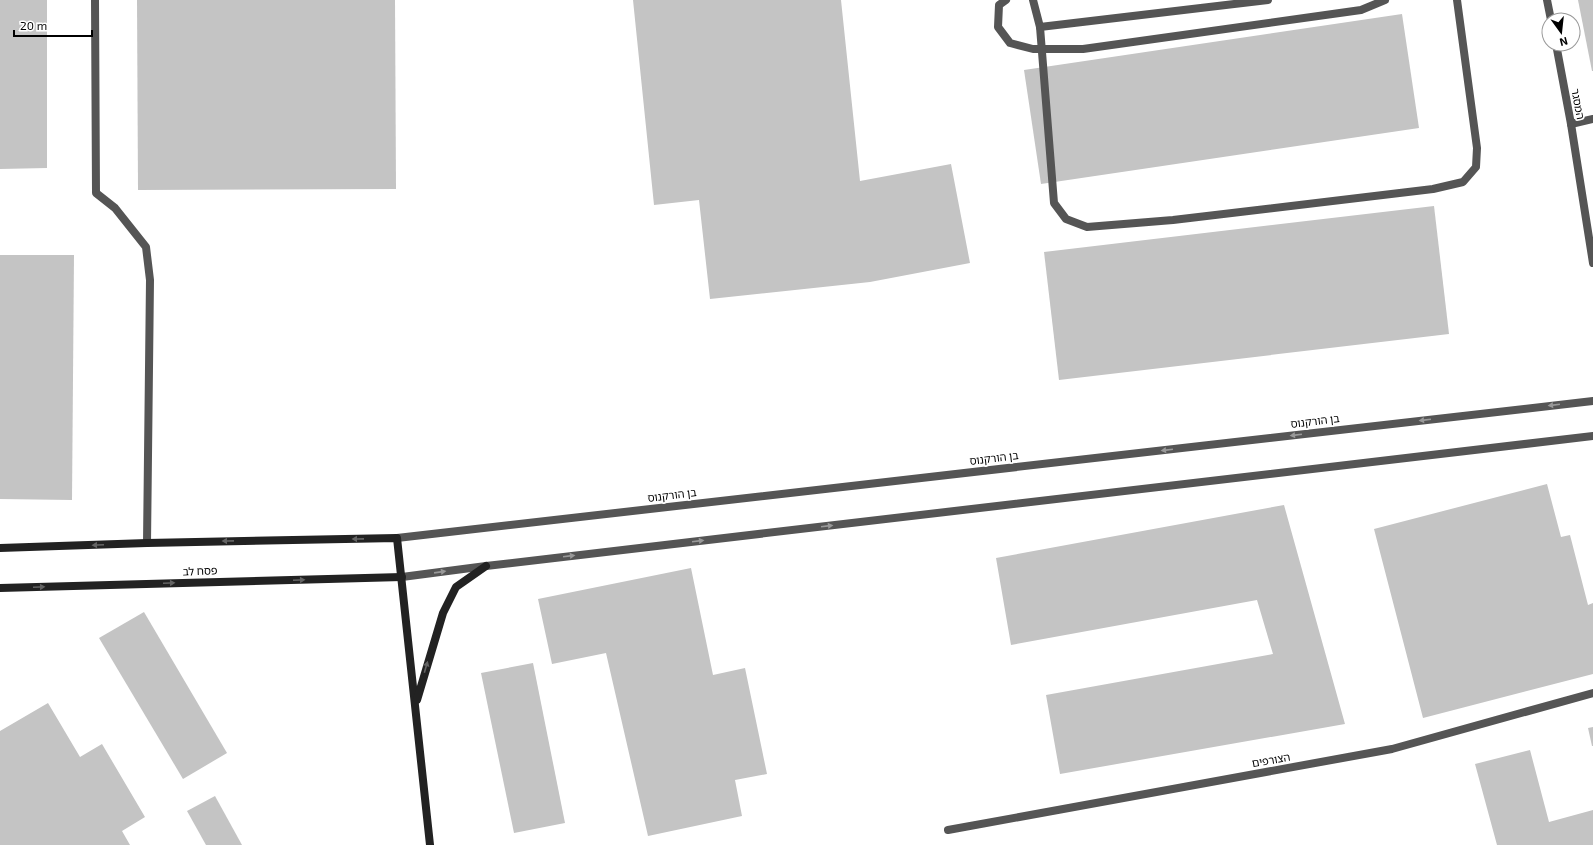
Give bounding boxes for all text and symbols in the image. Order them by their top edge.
scale bar [14,12,92,38]
north arrow [1541,12,1581,52]
text: 20 m [20,18,47,32]
text: N [1558,35,1569,49]
street label: המסגר [1569,88,1588,120]
one-way arrow [1548,402,1560,408]
street label: בן הורקנוס [1290,411,1340,430]
one-way arrow [1419,417,1431,423]
one-way arrow [1290,432,1302,438]
one-way arrow [1161,446,1173,453]
street label: בן הורקנוס [969,448,1019,467]
street label: בן הורקנוס [647,485,697,504]
one-way arrow [821,522,834,529]
one-way arrow [351,536,364,542]
one-way arrow [222,538,234,545]
one-way arrow [692,538,704,544]
one-way arrow [92,541,104,548]
one-way arrow [563,553,575,559]
street label: פסח לב [182,563,218,578]
one-way arrow [434,569,446,575]
one-way arrow [293,576,305,583]
one-way arrow [163,580,176,586]
one-way arrow [33,583,45,590]
one-way arrow [423,661,429,673]
street label: הצורפים [1251,750,1291,769]

